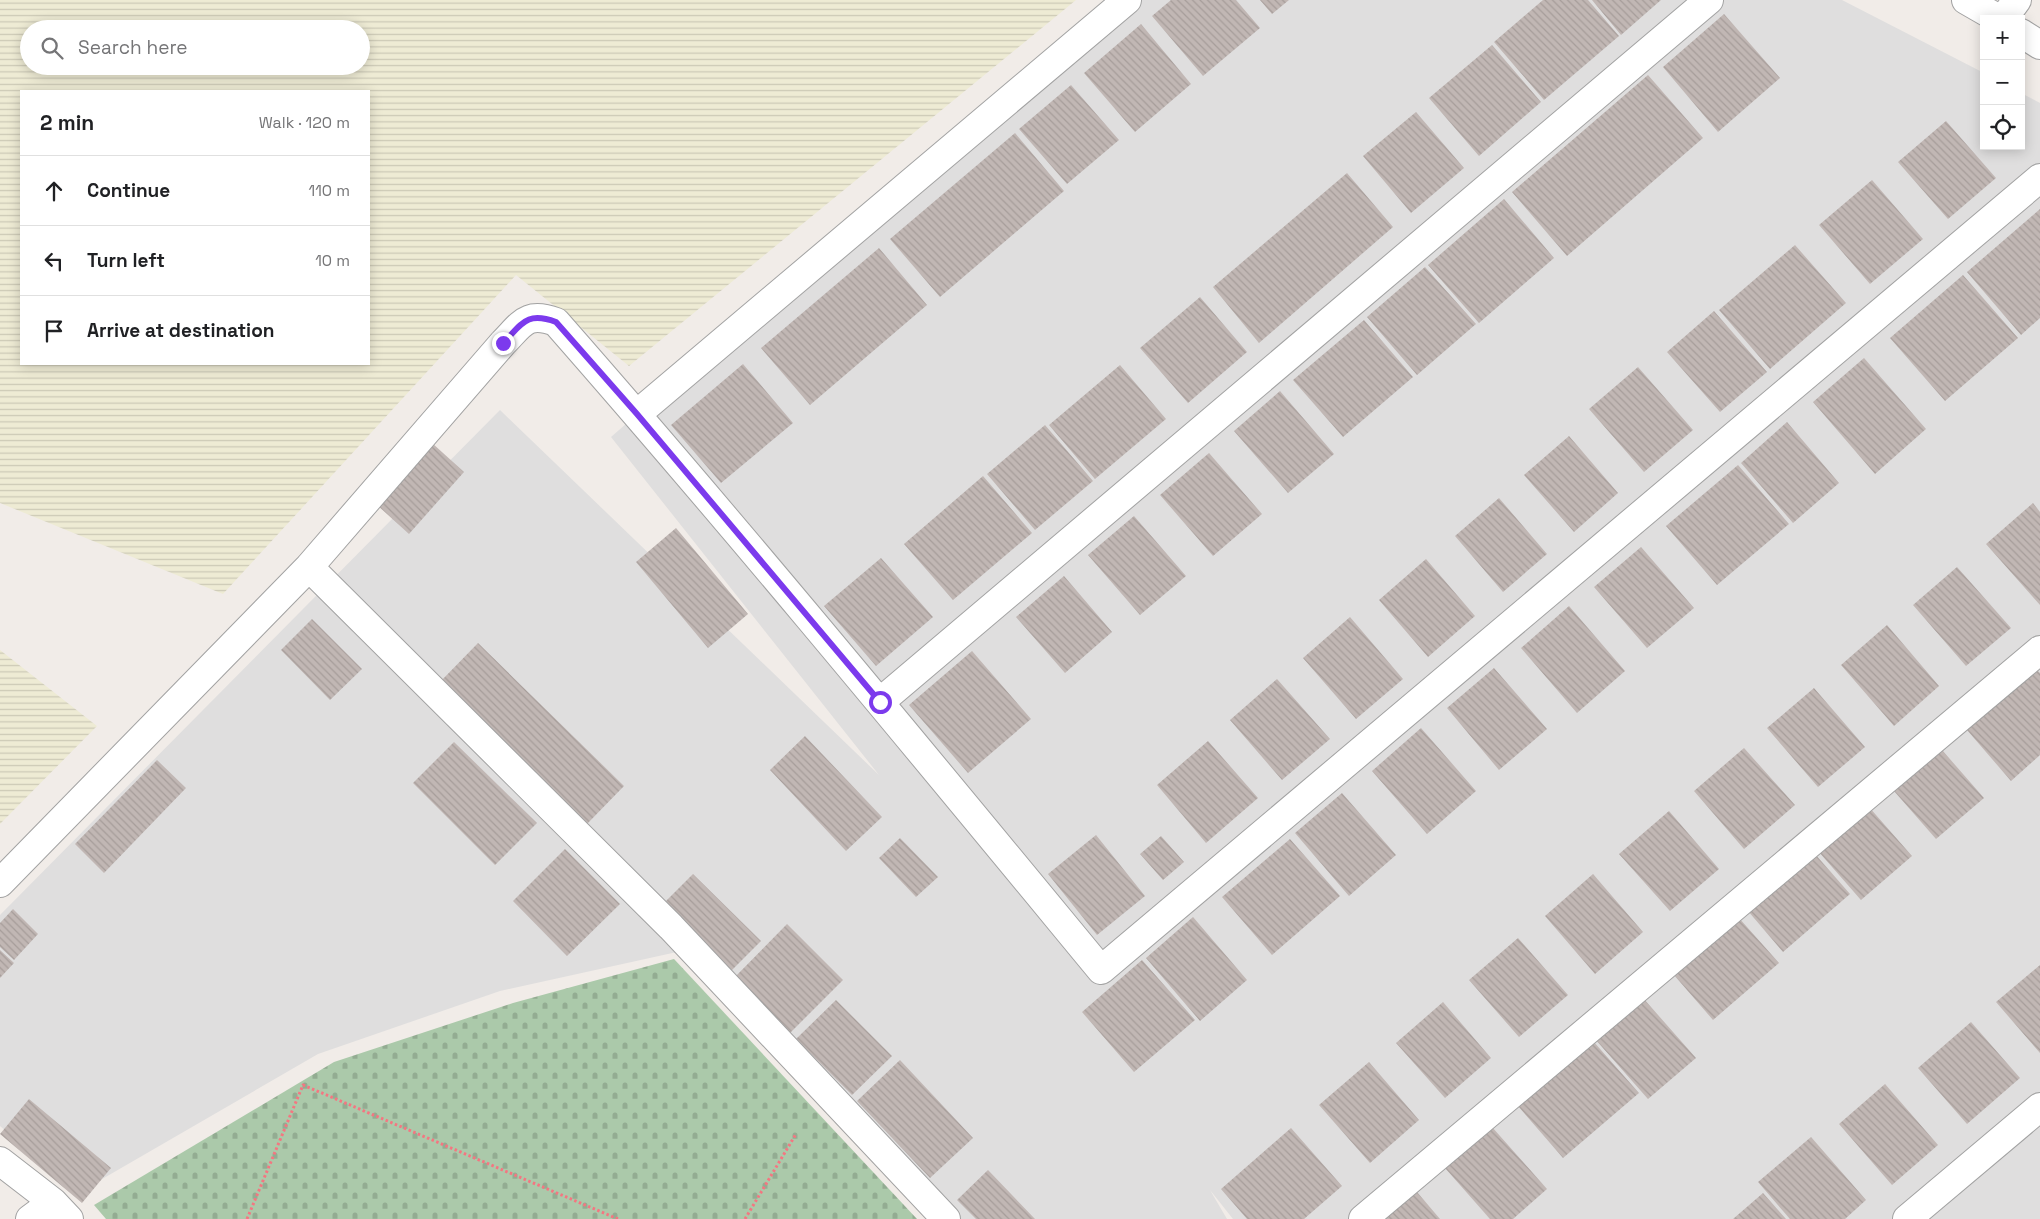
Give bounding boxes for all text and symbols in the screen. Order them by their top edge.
map controls [1980,15,2025,150]
button: + [1980,15,2025,60]
search box [20,20,370,75]
icon: search [38,34,66,62]
text: Search here [78,35,188,60]
button: − [1980,60,2025,105]
button: locate [1980,105,2025,150]
text: 2 min [40,109,94,136]
text: Walk · 120 m [259,112,350,133]
icon: ahead [40,177,68,205]
text: Continue [87,178,170,203]
text: 110 m [308,180,350,201]
icon: left [40,247,68,275]
text: Turn left [87,248,165,273]
text: 10 m [315,250,350,271]
icon: arrive [40,317,68,345]
text: Arrive at destination [87,318,275,343]
route end [492,332,515,355]
route start [869,691,892,714]

